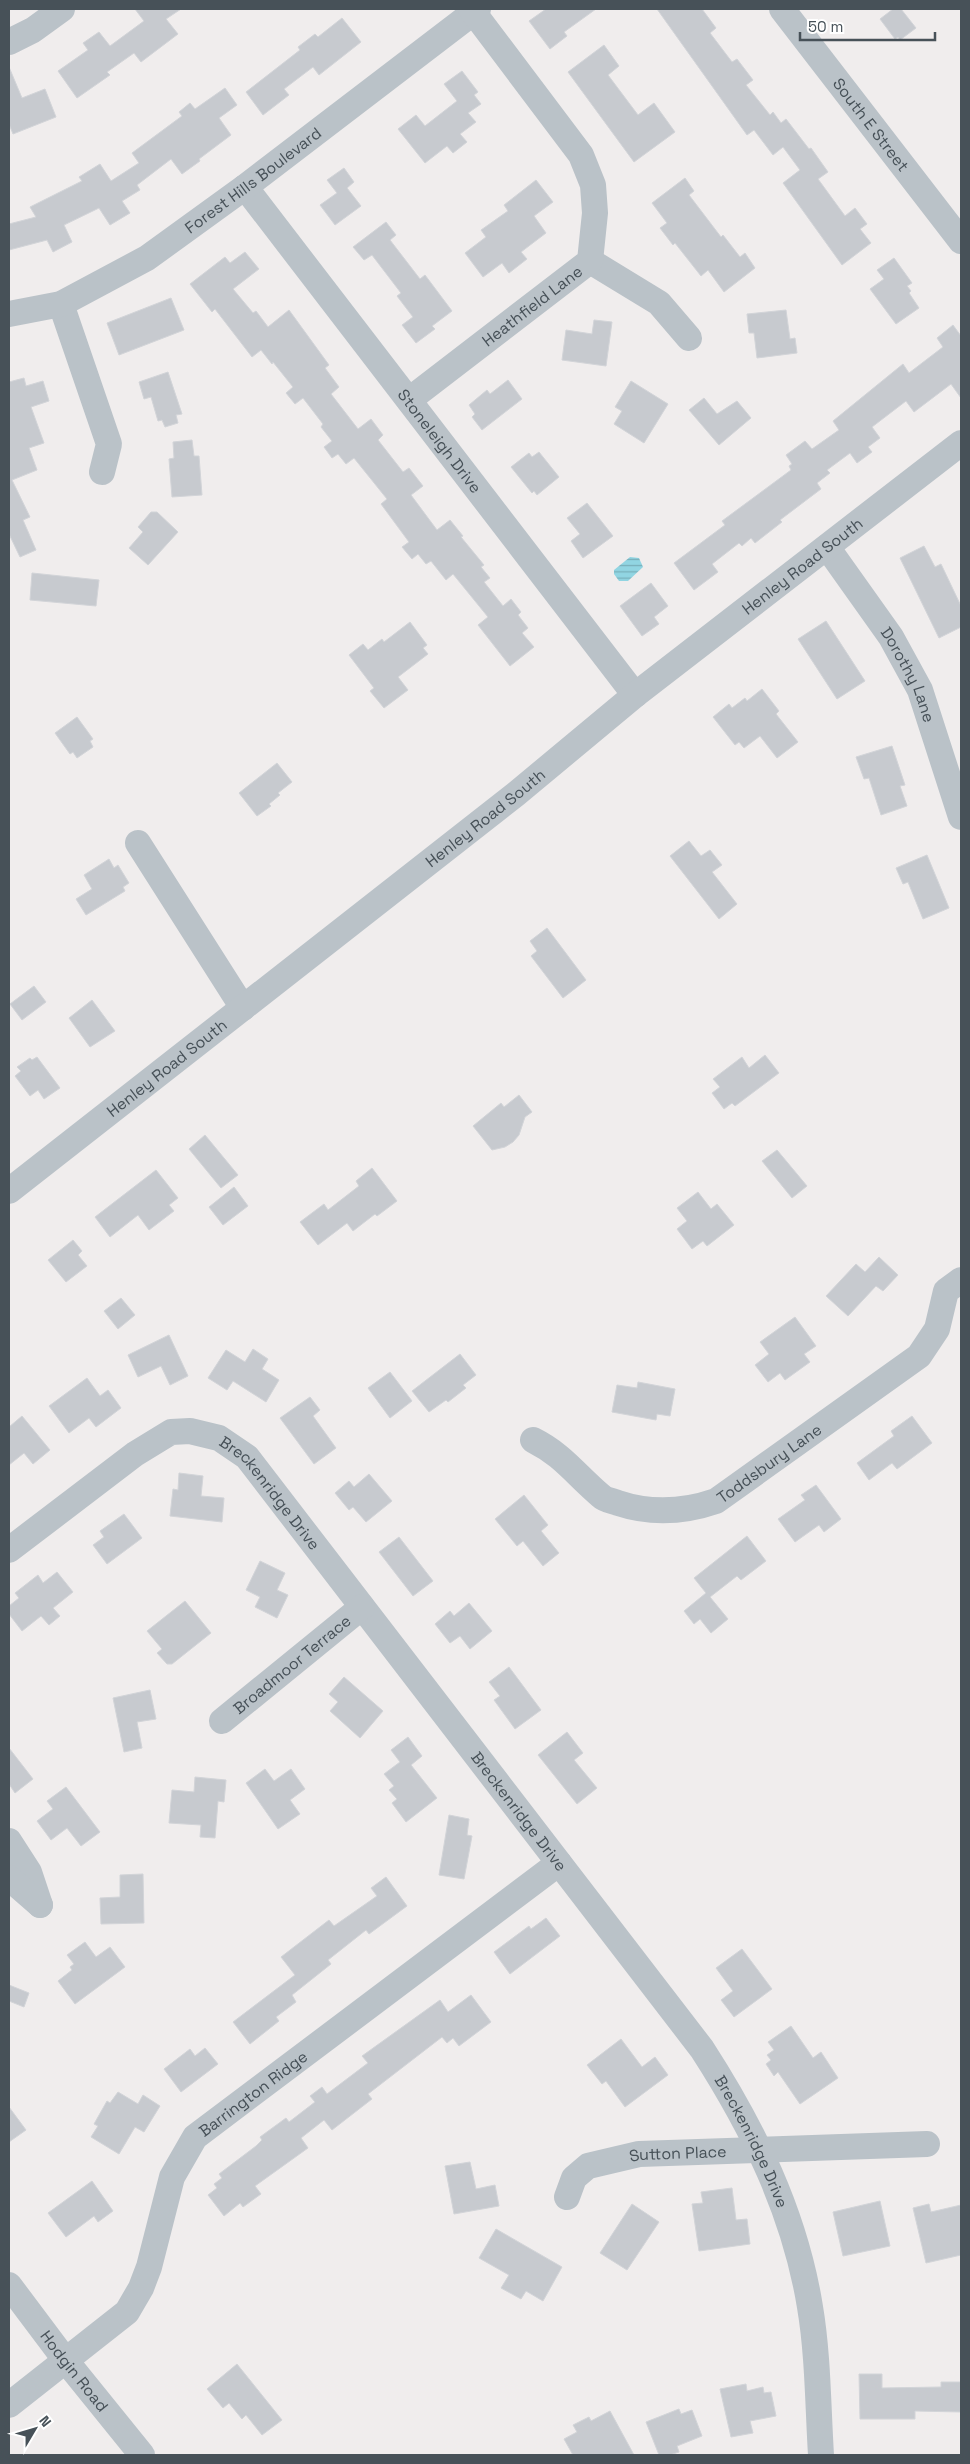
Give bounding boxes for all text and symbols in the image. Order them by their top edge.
scale bar [800,10,935,42]
text: 50 m [808,17,843,36]
street label: South E Street [828,73,914,176]
street label: Forest Hills Boulevard [180,122,325,238]
street label: Heathfield Lane [477,260,586,351]
street label: Stoneleigh Drive [393,384,487,497]
street label: Henley Road South [737,512,867,619]
street label: Dorothy Lane [876,622,940,725]
street label: Henley Road South [421,764,549,872]
street label: Henley Road South [102,1014,231,1121]
street label: Toddsbury Lane [712,1418,826,1508]
street label: Breckenridge Drive [215,1431,325,1554]
street label: Broadmoor Terrace [229,1610,355,1718]
street label: Breckenridge Drive [467,1747,572,1875]
street label: Barrington Ridge [194,2046,312,2141]
street label: Breckenridge Drive [710,2071,793,2210]
street label: Sutton Place [627,2140,727,2166]
street label: Hodgin Road [36,2326,113,2416]
north arrow [10,2404,60,2454]
text: N [35,2412,55,2430]

